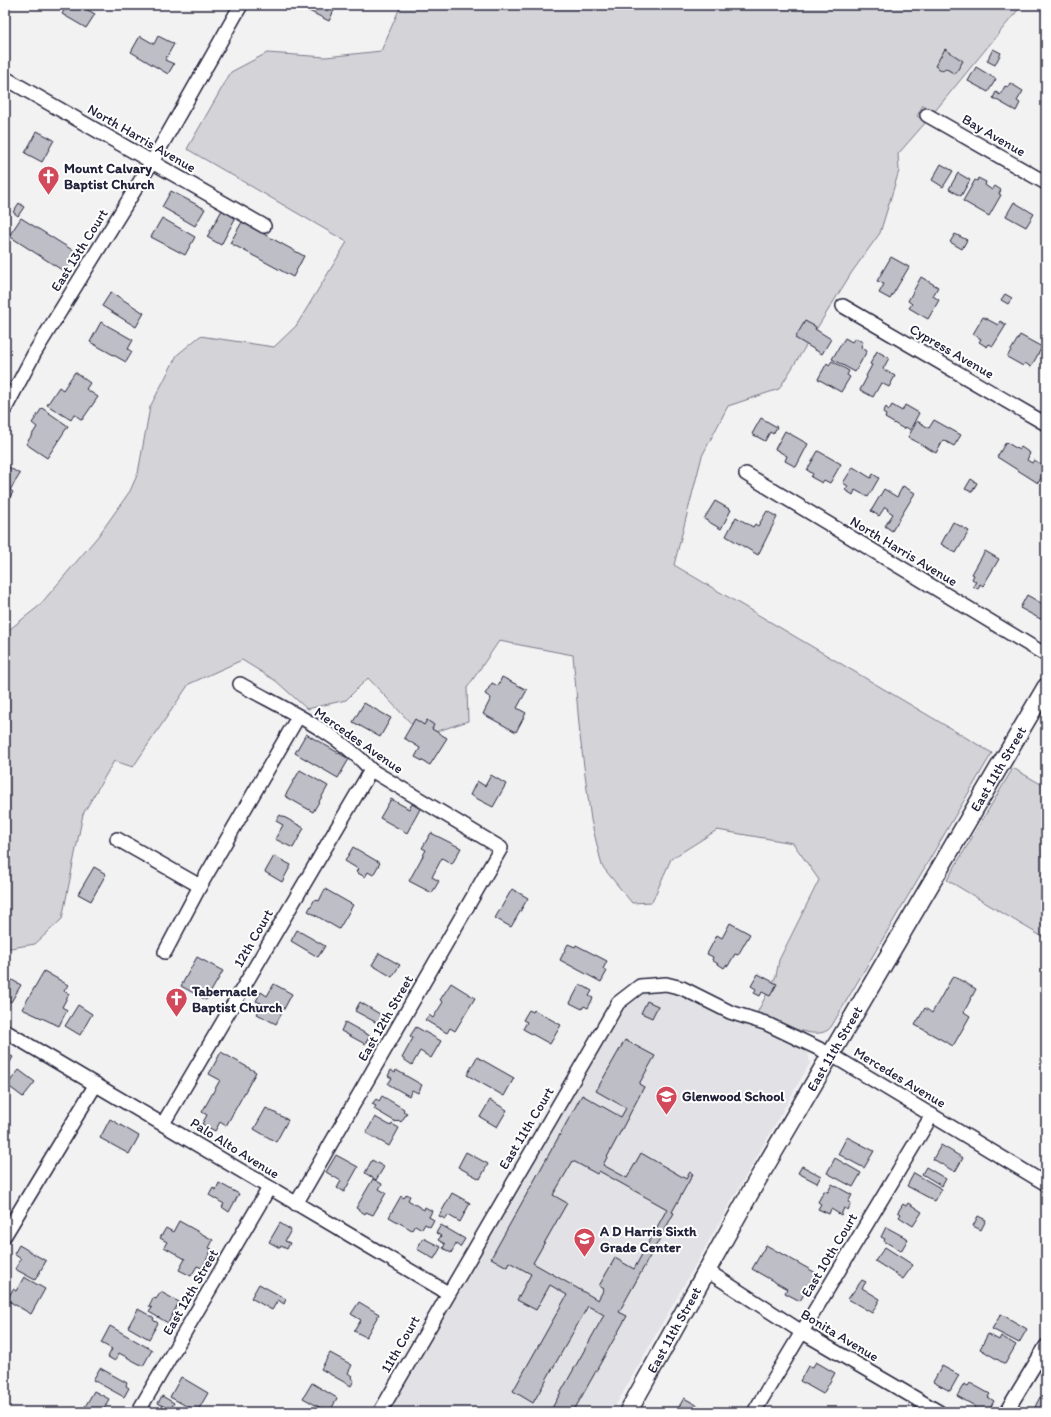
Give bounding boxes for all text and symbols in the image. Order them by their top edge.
street label: North Harris Avenue [85,101,199,176]
street label: Bay Avenue [959,110,1029,161]
place label: Mount Calvary Baptist Church [64,160,155,193]
church icon: Mount Calvary Baptist Church [35,163,61,196]
street label: East 13th Court [47,206,112,295]
street label: Cypress Avenue [907,320,997,383]
street label: North Harris Avenue [847,513,961,590]
street label: Mercedes Avenue [311,703,407,777]
street label: East 11th Street [967,723,1030,815]
street label: 12th Court [230,906,277,970]
street label: East 12th Street [354,972,417,1064]
place label: Tabernacle Baptist Church [191,983,283,1016]
church icon: Tabernacle Baptist Church [163,986,189,1019]
street label: East 11th Street [803,1003,866,1094]
street label: Mercedes Avenue [851,1043,949,1112]
school or university icon: Glenwood School [653,1083,679,1116]
street label: East 11th Court [495,1084,558,1172]
place label: Glenwood School [682,1088,785,1105]
street label: Palo Alto Avenue [187,1114,282,1183]
street label: East 10th Court [798,1210,861,1300]
place label: A D Harris Sixth Grade Center [599,1223,697,1256]
school or university icon: A D Harris Sixth Grade Center [571,1226,597,1259]
street label: East 12th Street [159,1246,222,1338]
street label: East 11th Street [643,1284,705,1376]
street label: Bonita Avenue [798,1306,882,1365]
street label: 11th Court [377,1313,424,1376]

